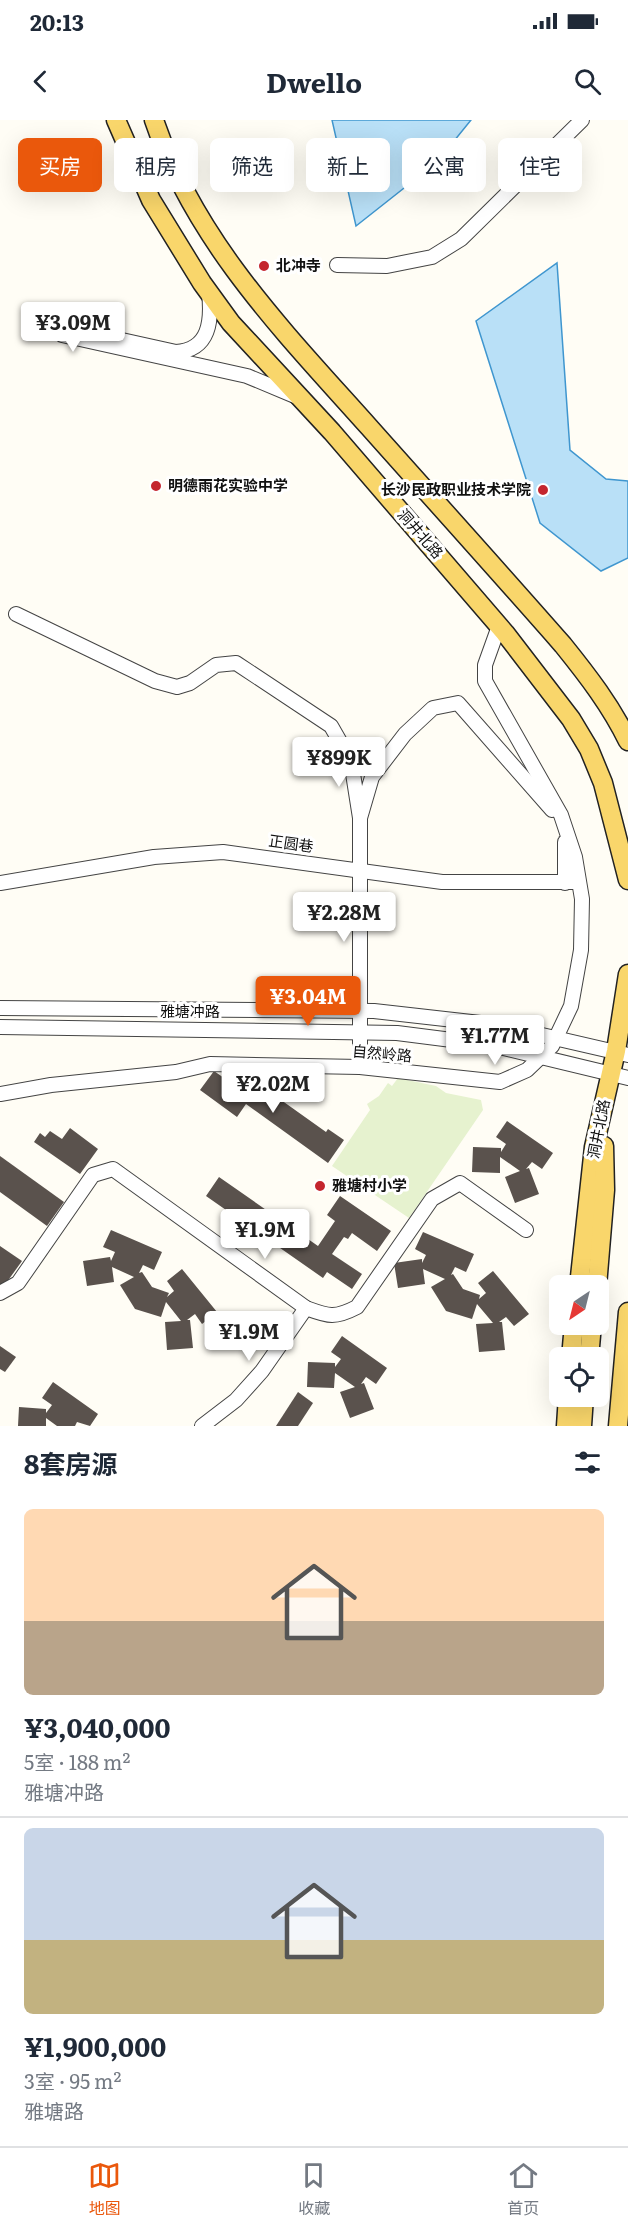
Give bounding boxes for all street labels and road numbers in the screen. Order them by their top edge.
street label: 洞井北路 [393,503,449,563]
street label: 正圆巷 [267,828,315,857]
street label: 雅塘冲路 [160,999,220,1022]
street label: 自然岭路 [351,1038,413,1067]
street label: 洞井北路 [581,1097,615,1160]

